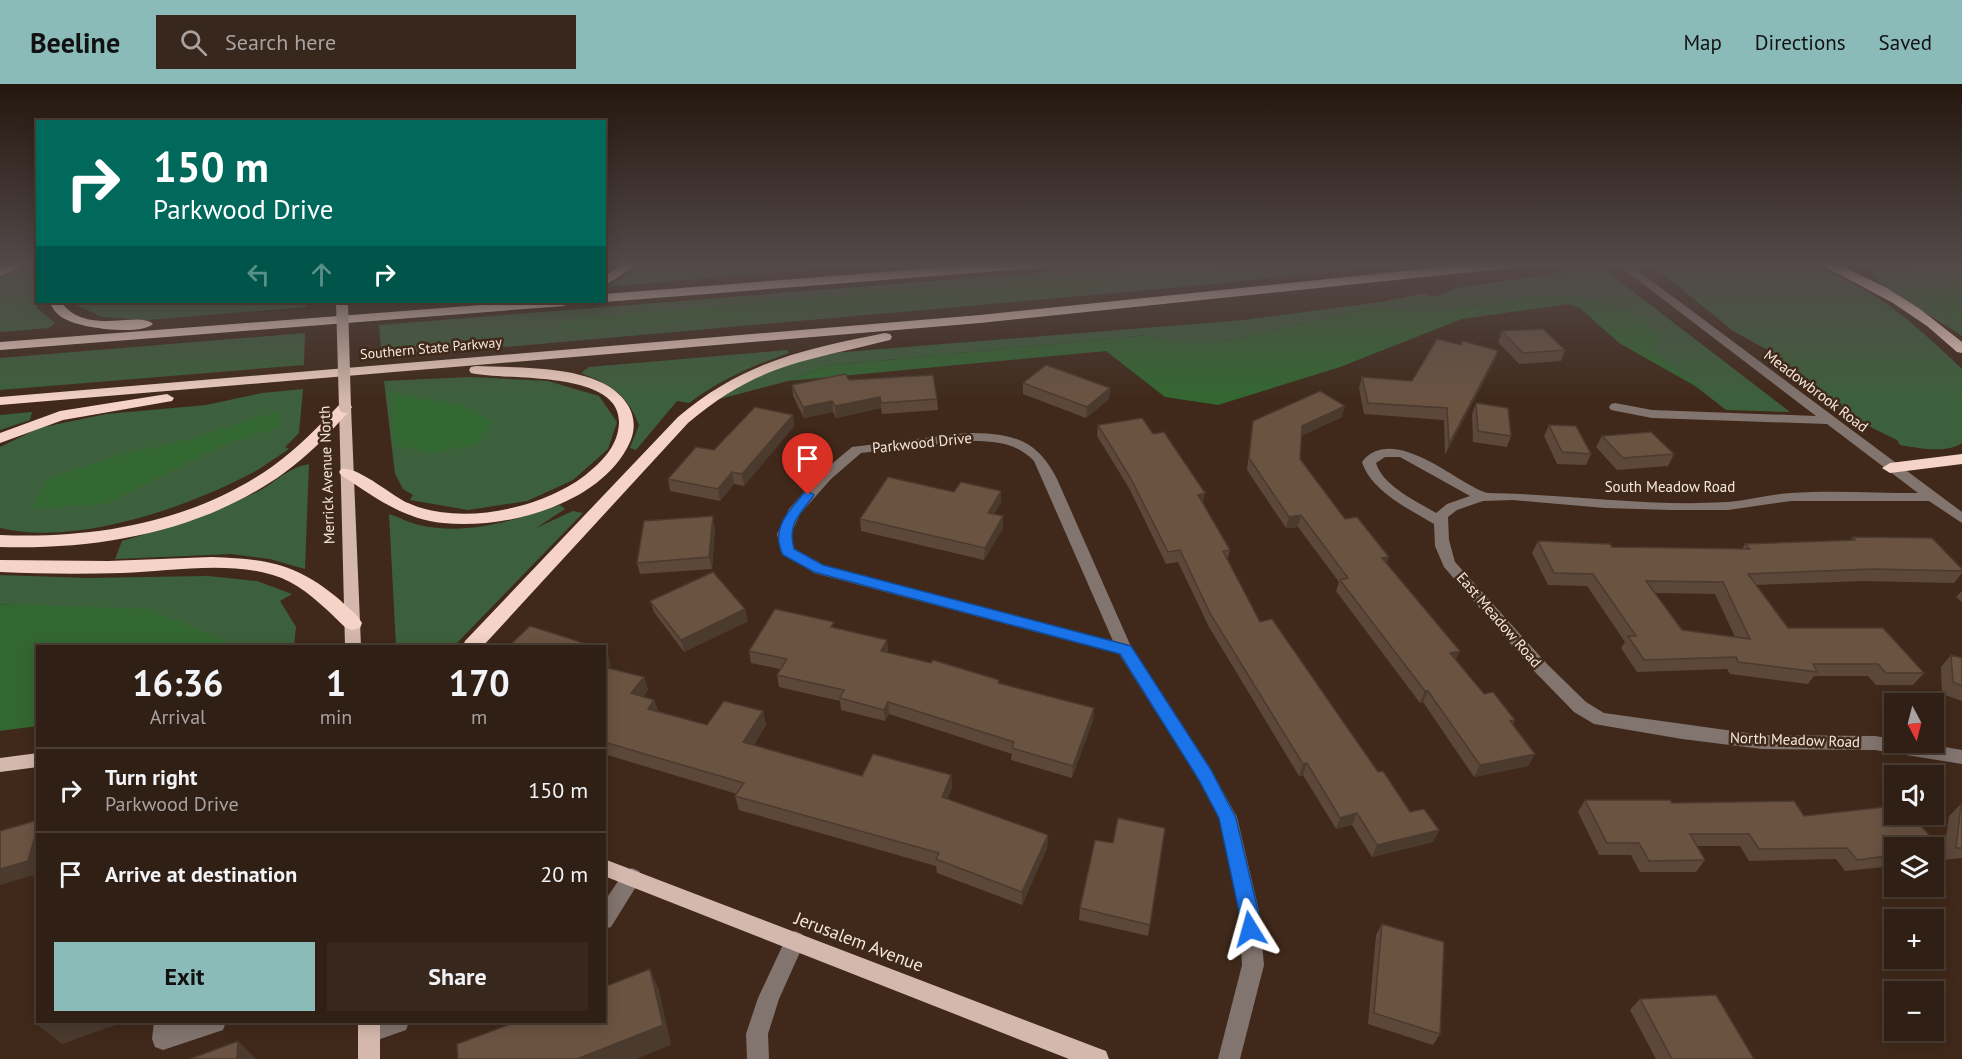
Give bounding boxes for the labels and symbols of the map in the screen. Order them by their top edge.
street label: Southern State Parkway [359,333,503,363]
street label: Meadowbrook Road [1760,345,1872,436]
street label: Merrick Avenue North [315,405,338,545]
street label: Parkwood Drive [871,428,973,457]
pin [782,433,833,495]
street label: South Meadow Road [1605,477,1735,496]
street label: East Meadow Road [1453,568,1546,671]
north arrow [1884,693,1944,753]
street label: North Meadow Road [1730,728,1860,751]
position arrow [1218,897,1282,961]
street label: Jerusalem Avenue [791,906,927,977]

